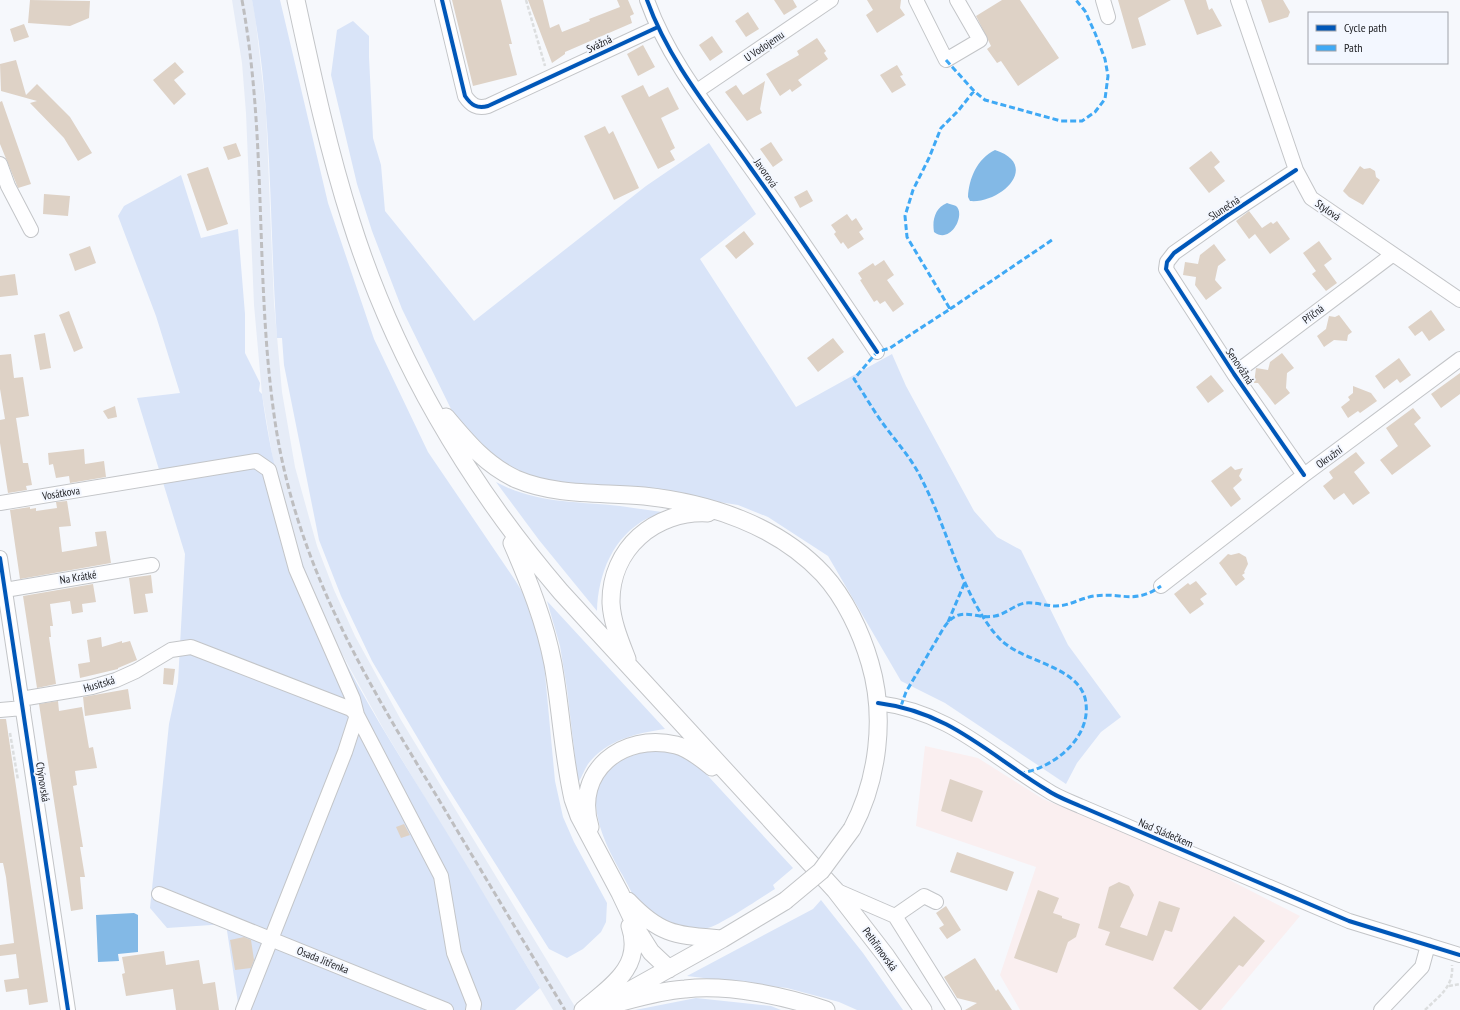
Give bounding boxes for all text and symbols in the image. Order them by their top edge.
legend [1308,12,1448,64]
text: Cycle path [1344,20,1387,35]
street label: U Vodojemu [741,27,787,65]
street label: Svážná [584,32,614,56]
text: Path [1344,40,1362,55]
street label: Javorová [750,155,781,190]
street label: Slunečná [1206,193,1242,223]
street label: Stylová [1313,196,1343,224]
street label: Příčná [1299,301,1327,327]
street label: Senovážná [1223,345,1257,387]
street label: Okružní [1313,442,1345,471]
street label: Vosátkova [40,483,81,503]
street label: Na Krátké [59,567,98,587]
street label: Husitská [82,673,116,695]
street label: Chýnovská [33,761,53,803]
street label: Nad Sládečkem [1137,815,1195,851]
street label: Pelhřimovská [860,924,900,974]
street label: Osada Jitřenka [295,943,351,977]

